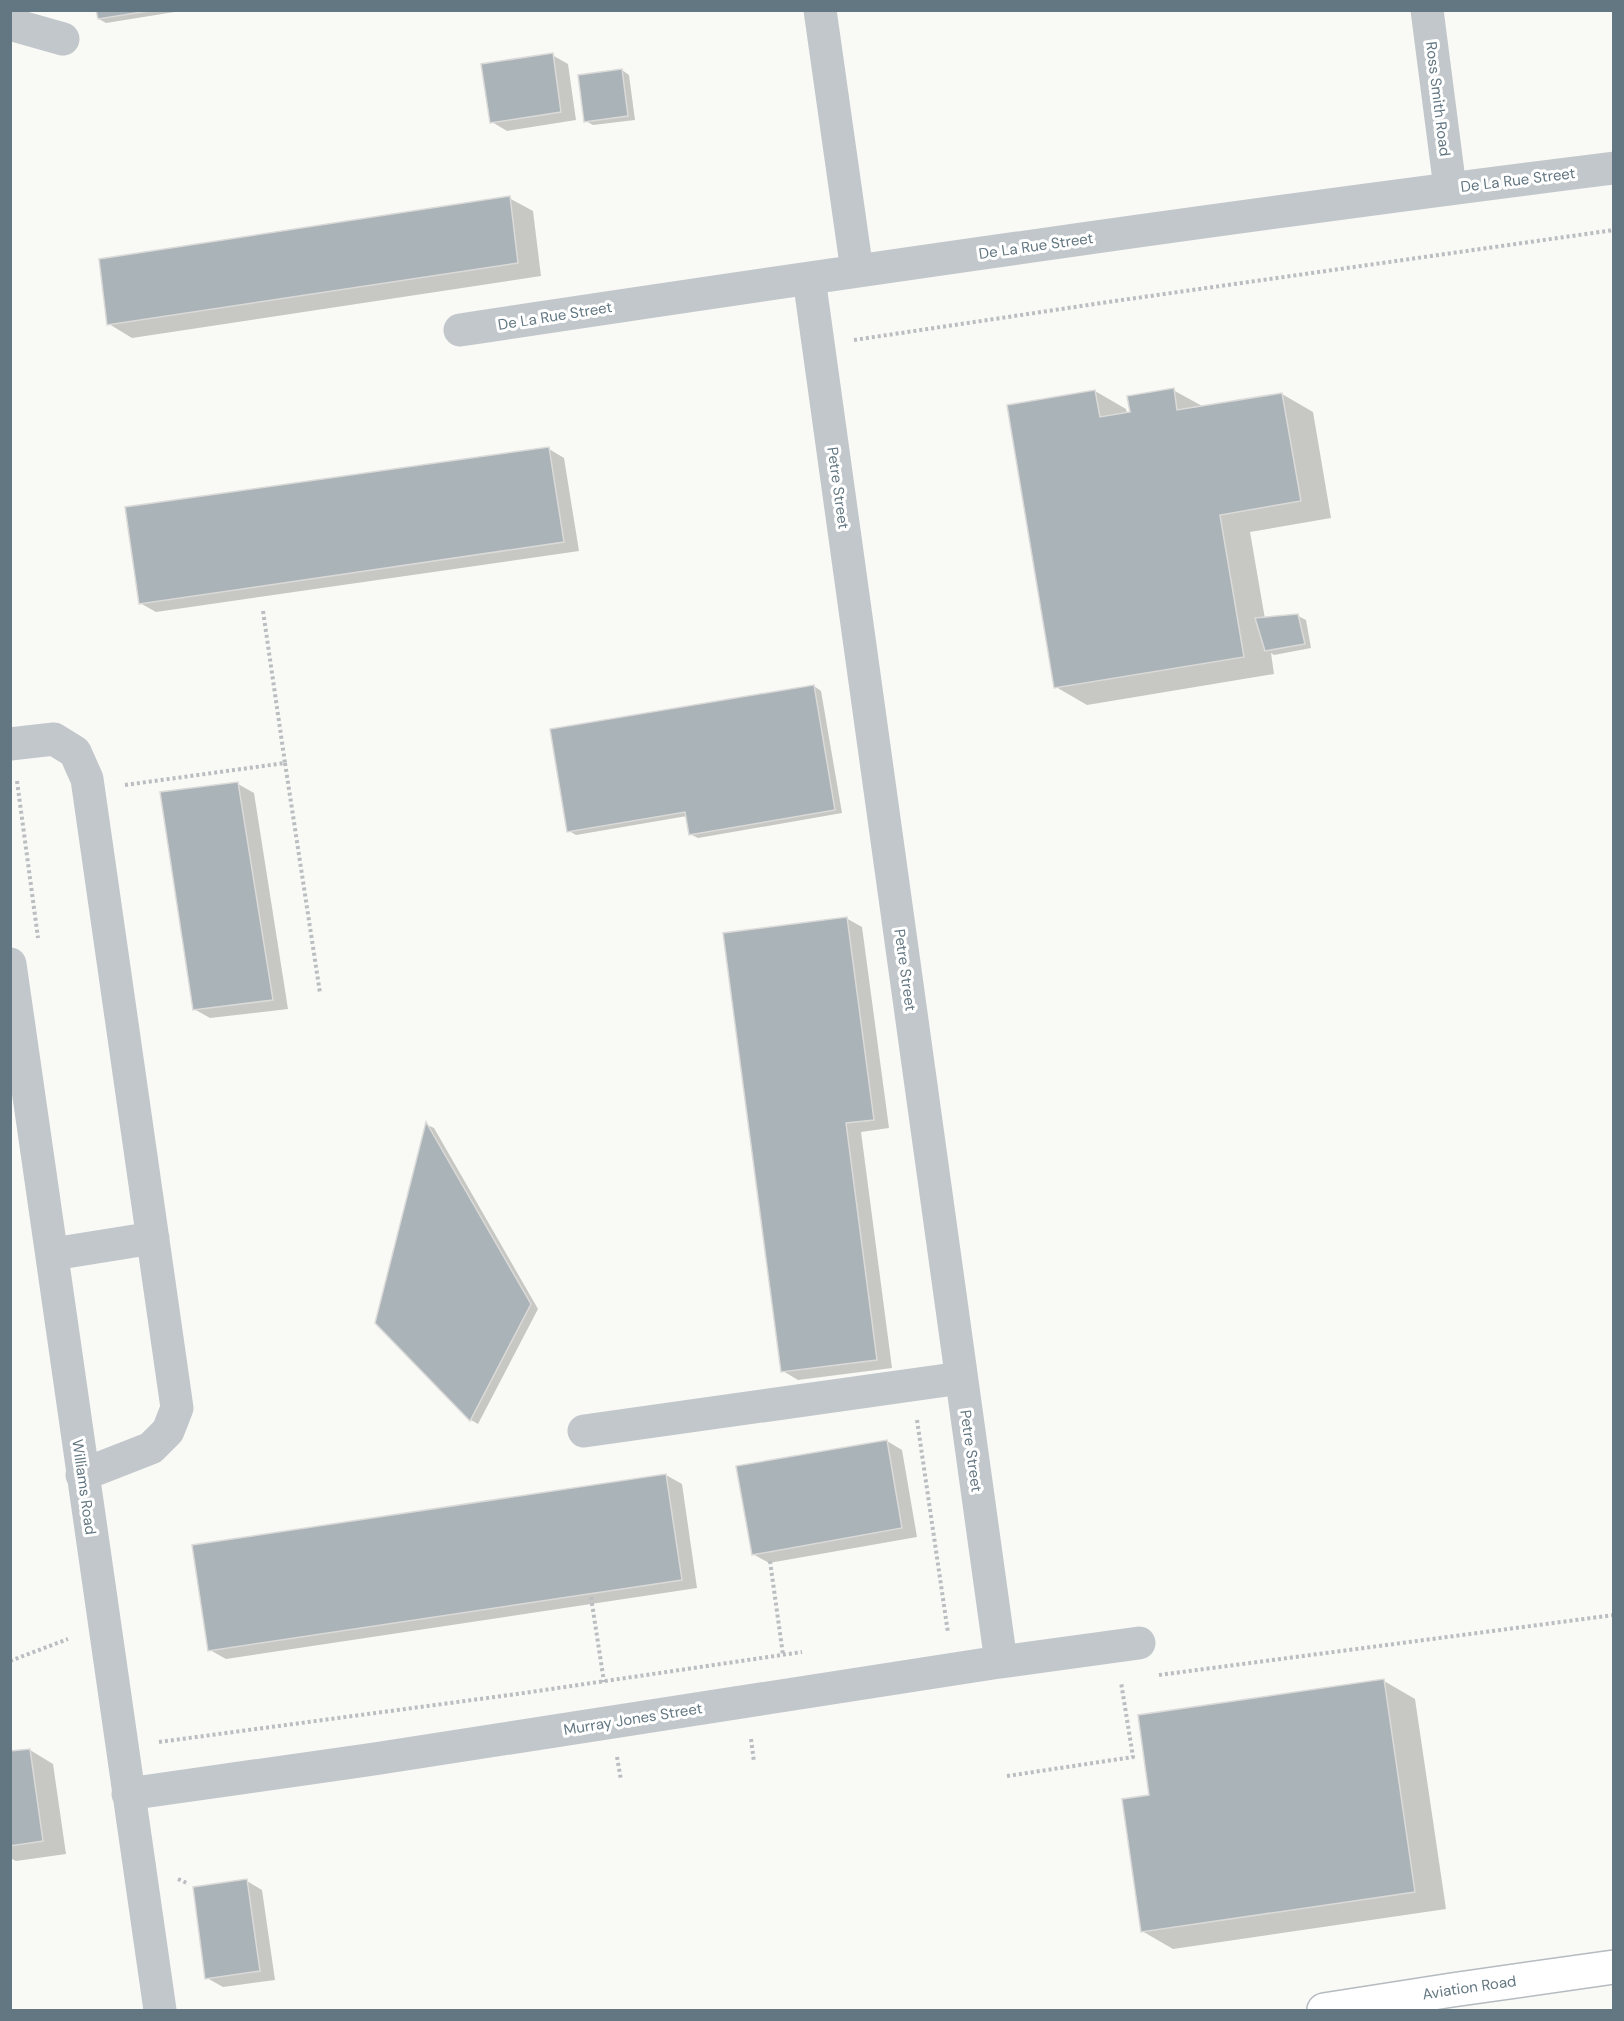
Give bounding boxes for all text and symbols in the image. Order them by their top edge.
street label: Ross Smith Road [1421,40,1455,158]
street label: De La Rue Street [1460,163,1577,197]
street label: De La Rue Street [977,228,1095,264]
street label: De La Rue Street [496,297,614,335]
street label: Petre Street [822,446,854,530]
street label: Petre Street [889,928,921,1012]
street label: Petre Street [955,1409,987,1493]
street label: Williams Road [67,1438,101,1536]
street label: Murray Jones Street [562,1698,704,1740]
street label: Aviation Road [1421,1971,1518,2004]

